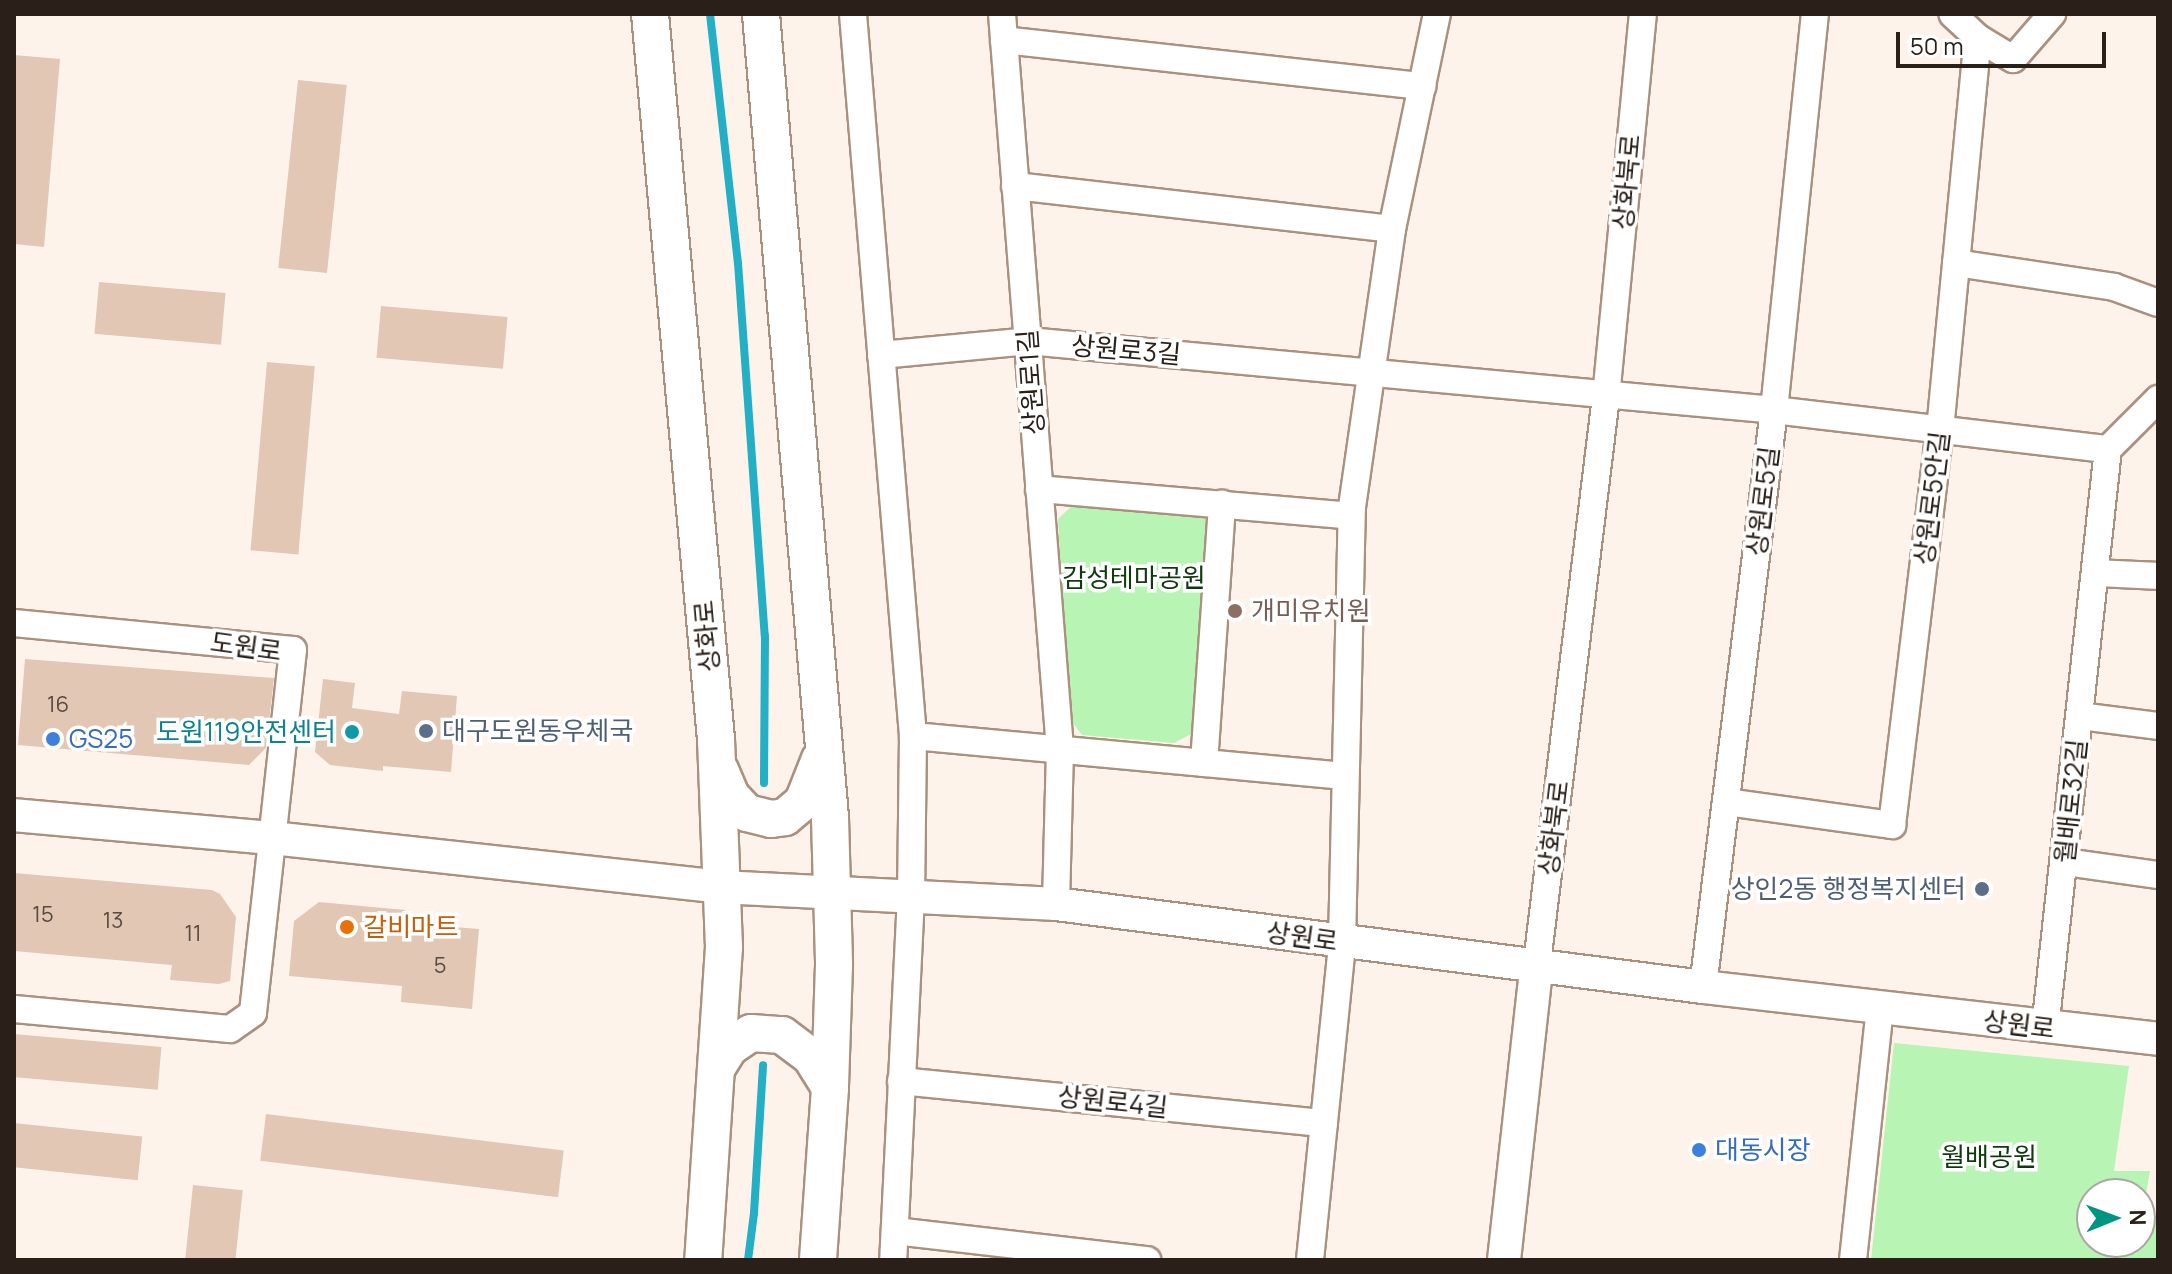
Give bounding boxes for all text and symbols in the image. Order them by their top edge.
scale bar [1900,16,2110,66]
text: 50 m [1910,29,1964,62]
street label: 상화북로 [1607,133,1647,231]
street label: 상원로1길 [1012,328,1050,436]
street label: 상원로3길 [1070,330,1182,370]
street label: 상원로5안길 [1908,429,1956,567]
street label: 상원로5길 [1741,444,1785,558]
park label: 감성테마공원 [1062,562,1206,594]
place label: 개미유치원 [1251,595,1371,627]
street label: 상화로 [688,599,726,673]
marker: 개미유치원 [1226,602,1244,620]
street label: 도원로 [208,627,284,667]
house number: 16 [47,692,69,718]
place label: 대구도원동우체국 [442,715,633,747]
place label: 도원119안전센터 [156,716,336,748]
marker: 대구도원동우체국 [417,722,435,740]
place label: GS25 [69,723,133,755]
marker: 도원119안전센터 [343,723,361,741]
marker: GS25 [44,730,62,748]
street label: 월배로32길 [2049,737,2093,865]
street label: 상화북로 [1533,779,1575,877]
place label: 상인2동 행정복지센터 [1731,873,1966,905]
marker: 상인2동 행정복지센터 [1973,880,1991,898]
house number: 15 [32,902,54,928]
house number: 13 [103,908,123,934]
place label: 갈비마트 [363,911,459,943]
street label: 상원로 [1264,917,1340,957]
marker: 갈비마트 [338,918,356,936]
house number: 11 [184,921,202,947]
house number: 5 [434,953,446,979]
street label: 상원로 [1981,1005,2057,1045]
street label: 상원로4길 [1056,1081,1170,1123]
place label: 대동시장 [1715,1134,1811,1166]
marker: 대동시장 [1690,1141,1708,1159]
park label: 월배공원 [1941,1141,2037,1173]
north arrow [2076,1178,2156,1258]
text: N [2123,1209,2153,1226]

